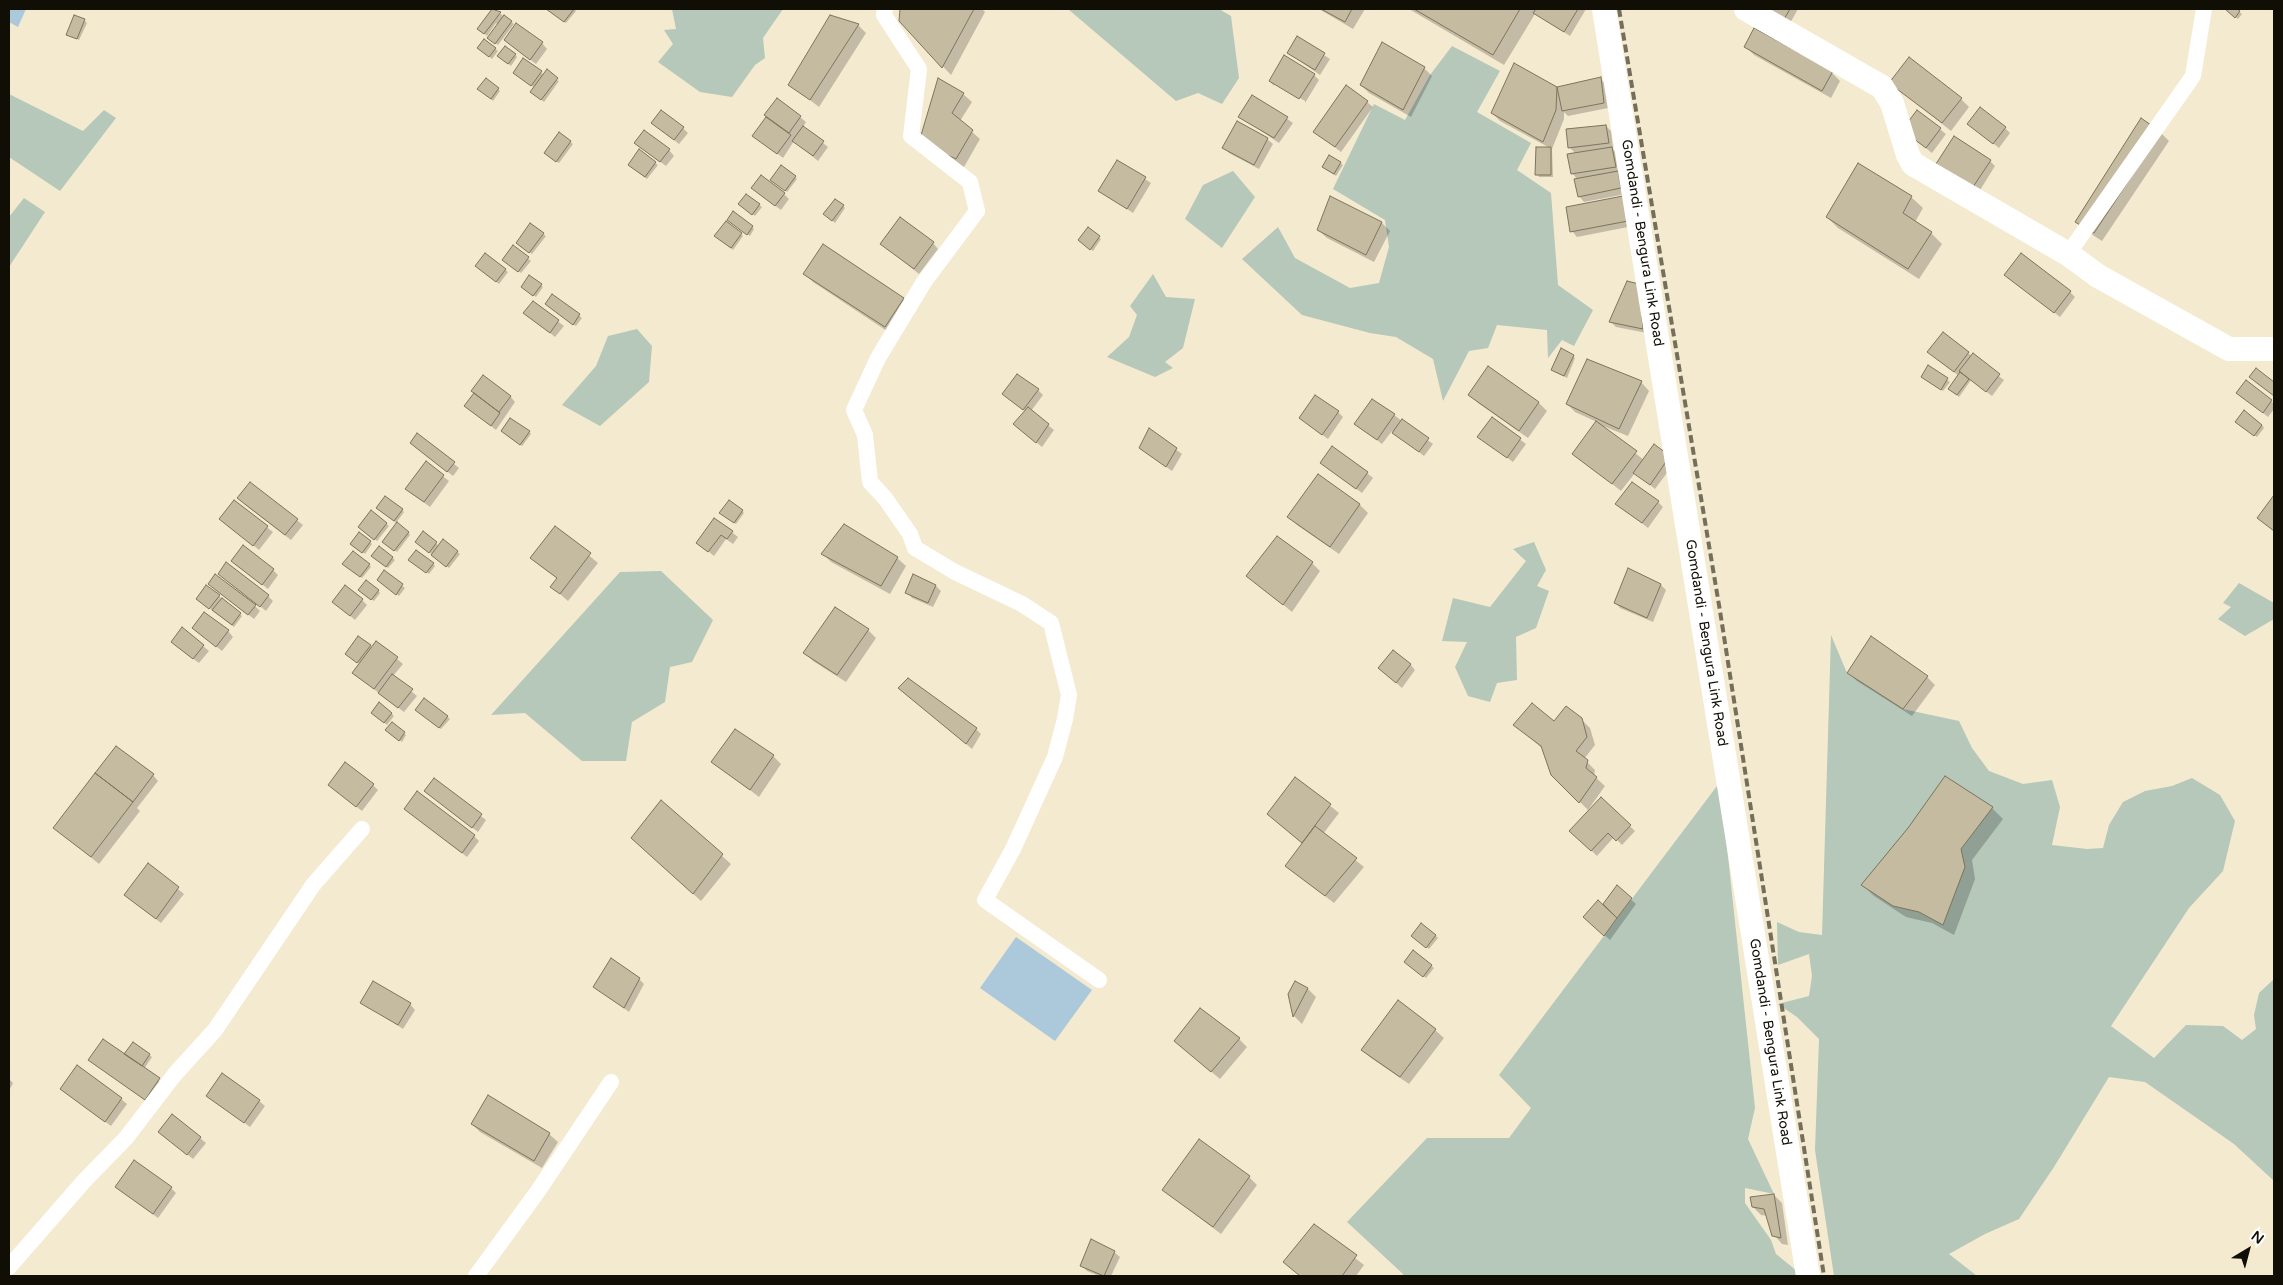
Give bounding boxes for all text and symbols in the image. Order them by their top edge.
street label: Gomdandi - Bengura Link Road [1617,138,1667,348]
street label: Gomdandi - Bengura Link Road [1681,538,1731,748]
street label: Gomdandi - Bengura Link Road [1745,937,1795,1147]
north arrow [2223,1225,2273,1275]
text: N [2248,1227,2267,1248]

